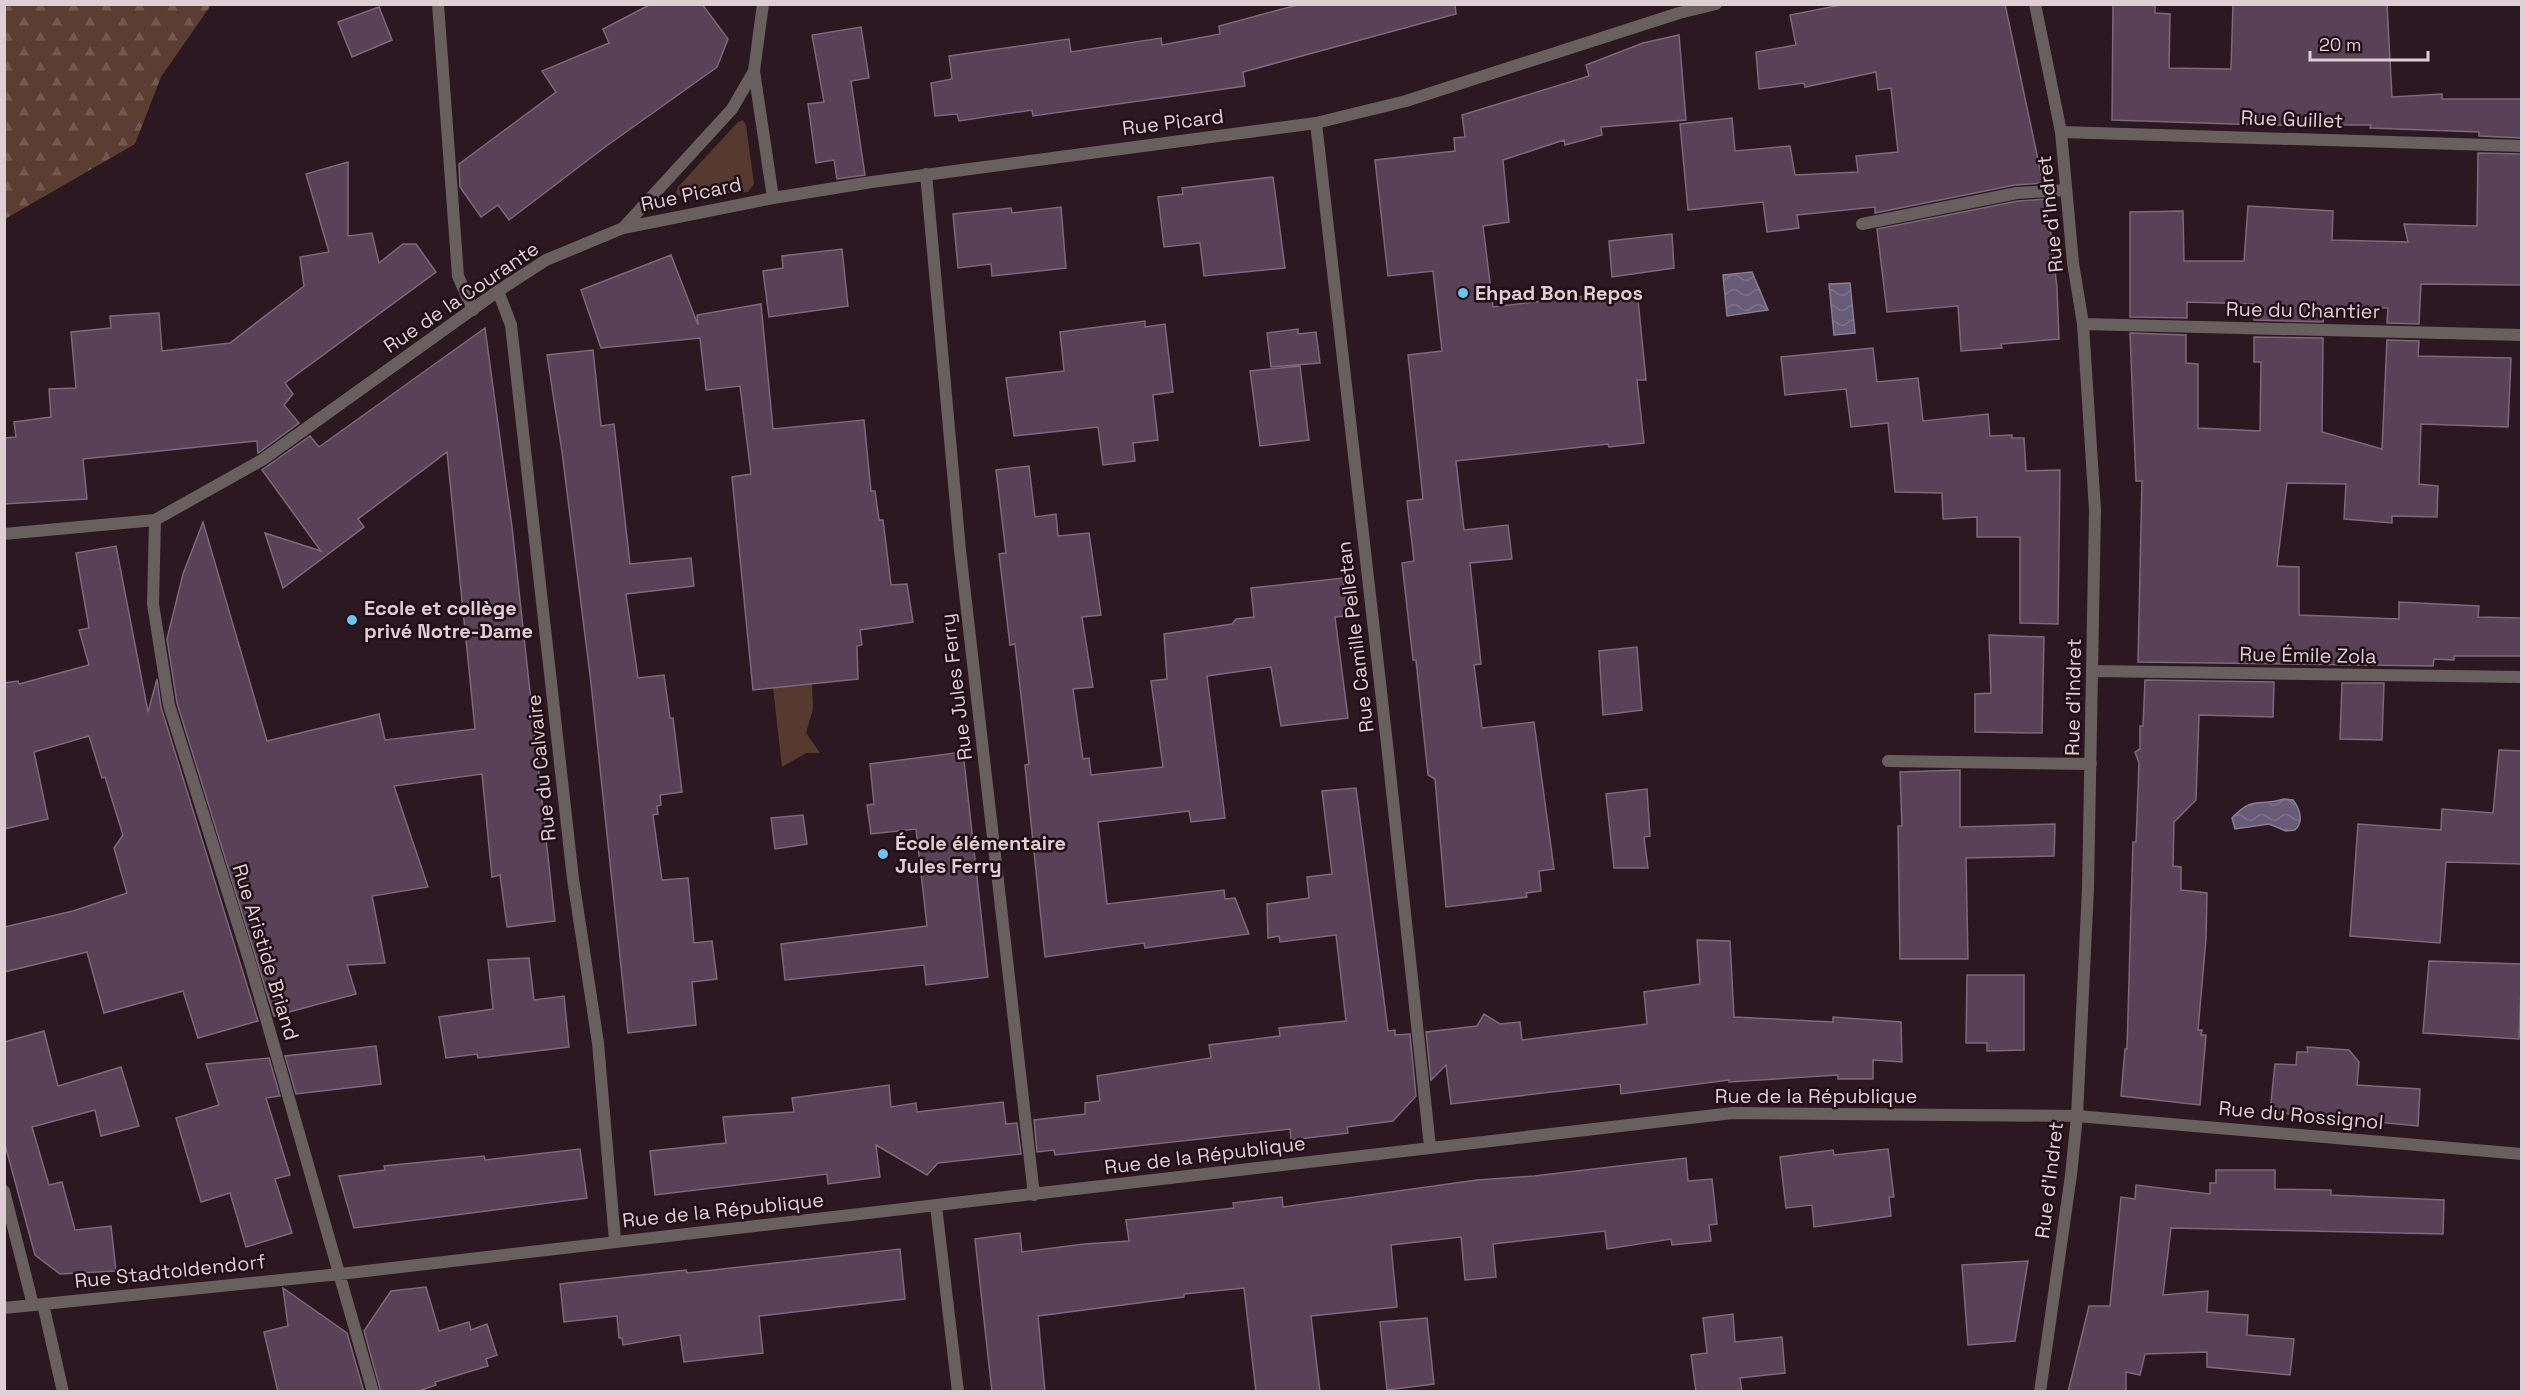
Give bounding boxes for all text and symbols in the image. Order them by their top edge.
scale bar [2310,24,2428,62]
text: 20 m [2319,33,2362,56]
street label: Rue Picard [1121,103,1225,141]
street label: Rue Guillet [2240,104,2344,134]
street label: Rue d'Indret [2031,154,2069,274]
street label: Rue Picard [638,171,744,217]
street label: Rue de la Courante [378,235,544,359]
place label: Ehpad Bon Repos [1475,280,1643,306]
marker: Ehpad Bon Repos [1456,286,1470,300]
street label: Rue du Chantier [2226,296,2380,324]
street label: Rue Camille Pelletan [1330,540,1380,734]
place label: Ecole et collège privé Notre-Dame [364,595,533,644]
street label: Rue Jules Ferry [934,612,978,762]
marker: Ecole et collège privé Notre-Dame [345,613,359,627]
street label: Rue d'Indret [2059,638,2087,756]
street label: Rue Émile Zola [2239,641,2377,669]
street label: Rue du Calvaire [520,693,562,843]
place label: École élémentaire Jules Ferry [895,830,1066,879]
marker: École élémentaire Jules Ferry [876,847,890,861]
street label: Rue Aristide Briand [227,861,305,1043]
street label: Rue de la République [1715,1083,1917,1109]
street label: Rue du Rossignol [2217,1095,2385,1135]
street label: Rue d'Indret [2029,1120,2069,1240]
street label: Rue de la République [1103,1130,1307,1180]
street label: Rue de la République [621,1186,825,1234]
street label: Rue Stadtoldendorf [73,1248,267,1294]

